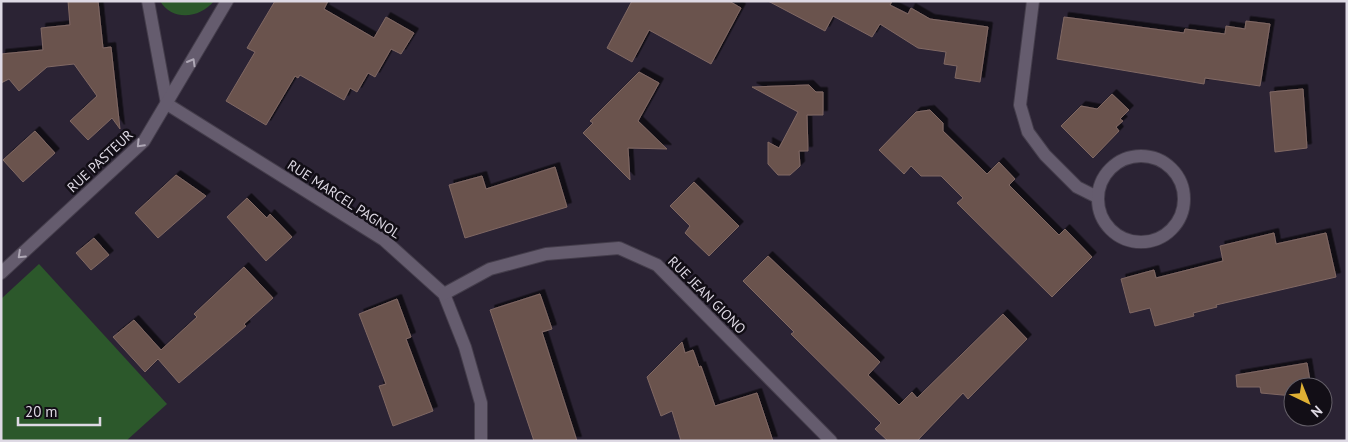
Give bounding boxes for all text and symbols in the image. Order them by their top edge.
one-way arrow [185,58,195,67]
street label: RUE PASTEUR [63,126,137,196]
one-way arrow [137,139,146,148]
street label: RUE MARCEL PAGNOL [284,156,404,242]
one-way arrow [18,249,27,258]
street label: RUE JEAN GIONO [664,252,750,338]
north arrow [1283,377,1333,427]
scale bar [18,394,100,426]
text: 20 m [25,402,58,421]
text: N [1307,402,1326,421]

